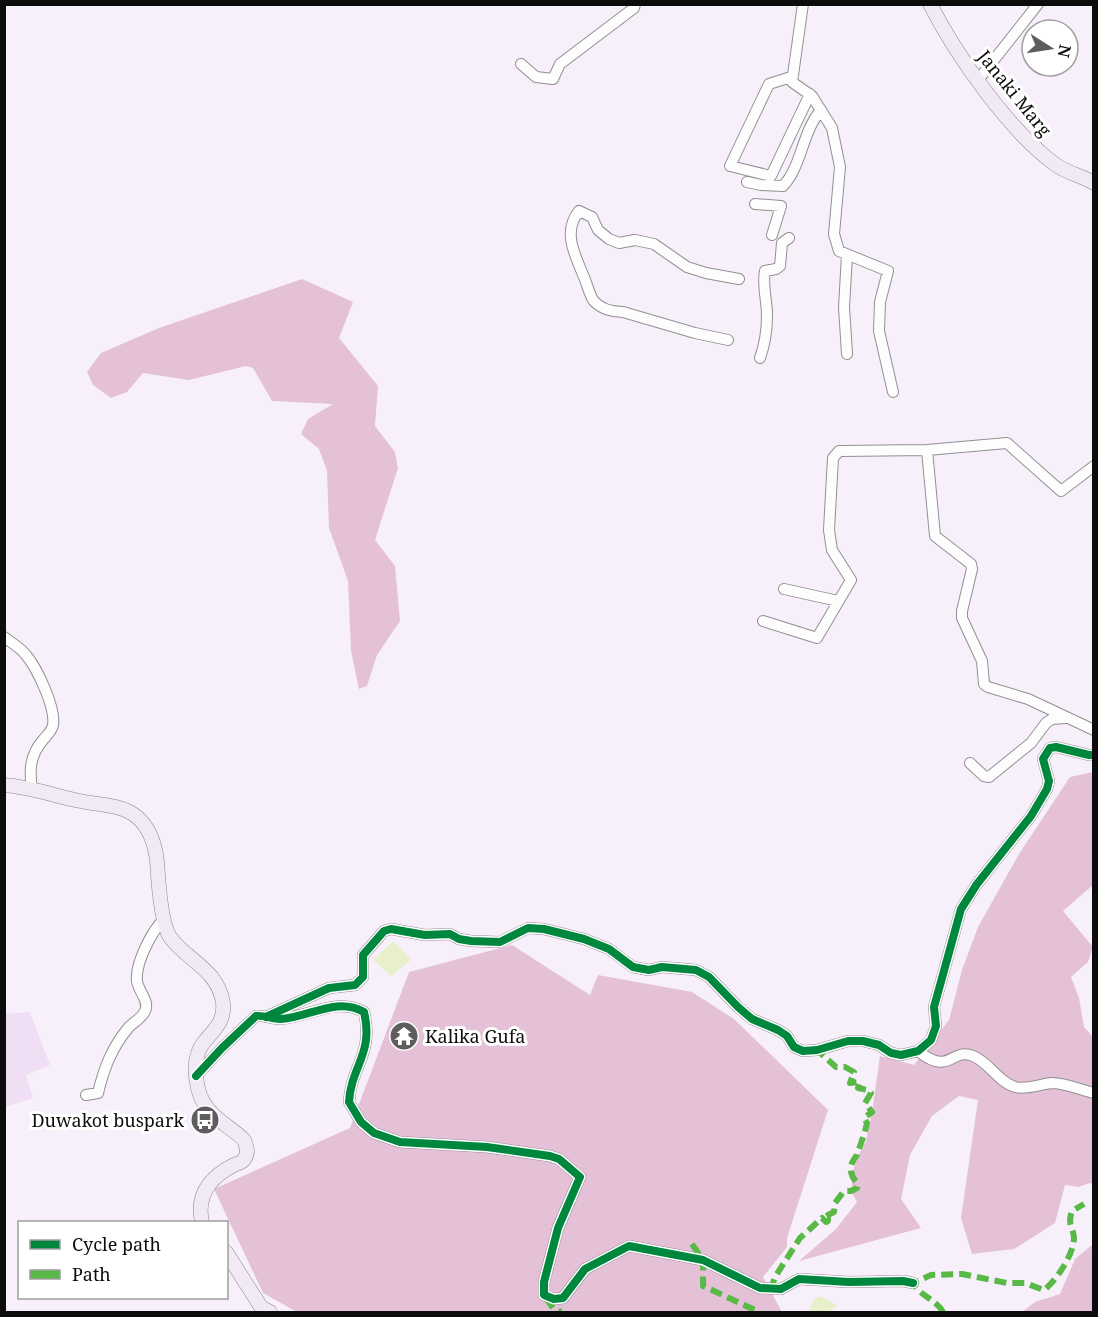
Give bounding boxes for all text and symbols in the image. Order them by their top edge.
north arrow [1020,18,1080,78]
text: N [1053,43,1077,60]
street label: Janaki Marg [972,44,1057,141]
temple icon: Kalika Gufa [388,1020,420,1052]
place label: Kalika Gufa [425,1024,525,1048]
bus stop icon: Duwakot buspark [189,1104,221,1136]
place label: Duwakot buspark [31,1108,184,1132]
legend [18,1221,228,1299]
text: Cycle path [72,1232,161,1256]
text: Path [72,1262,111,1286]

